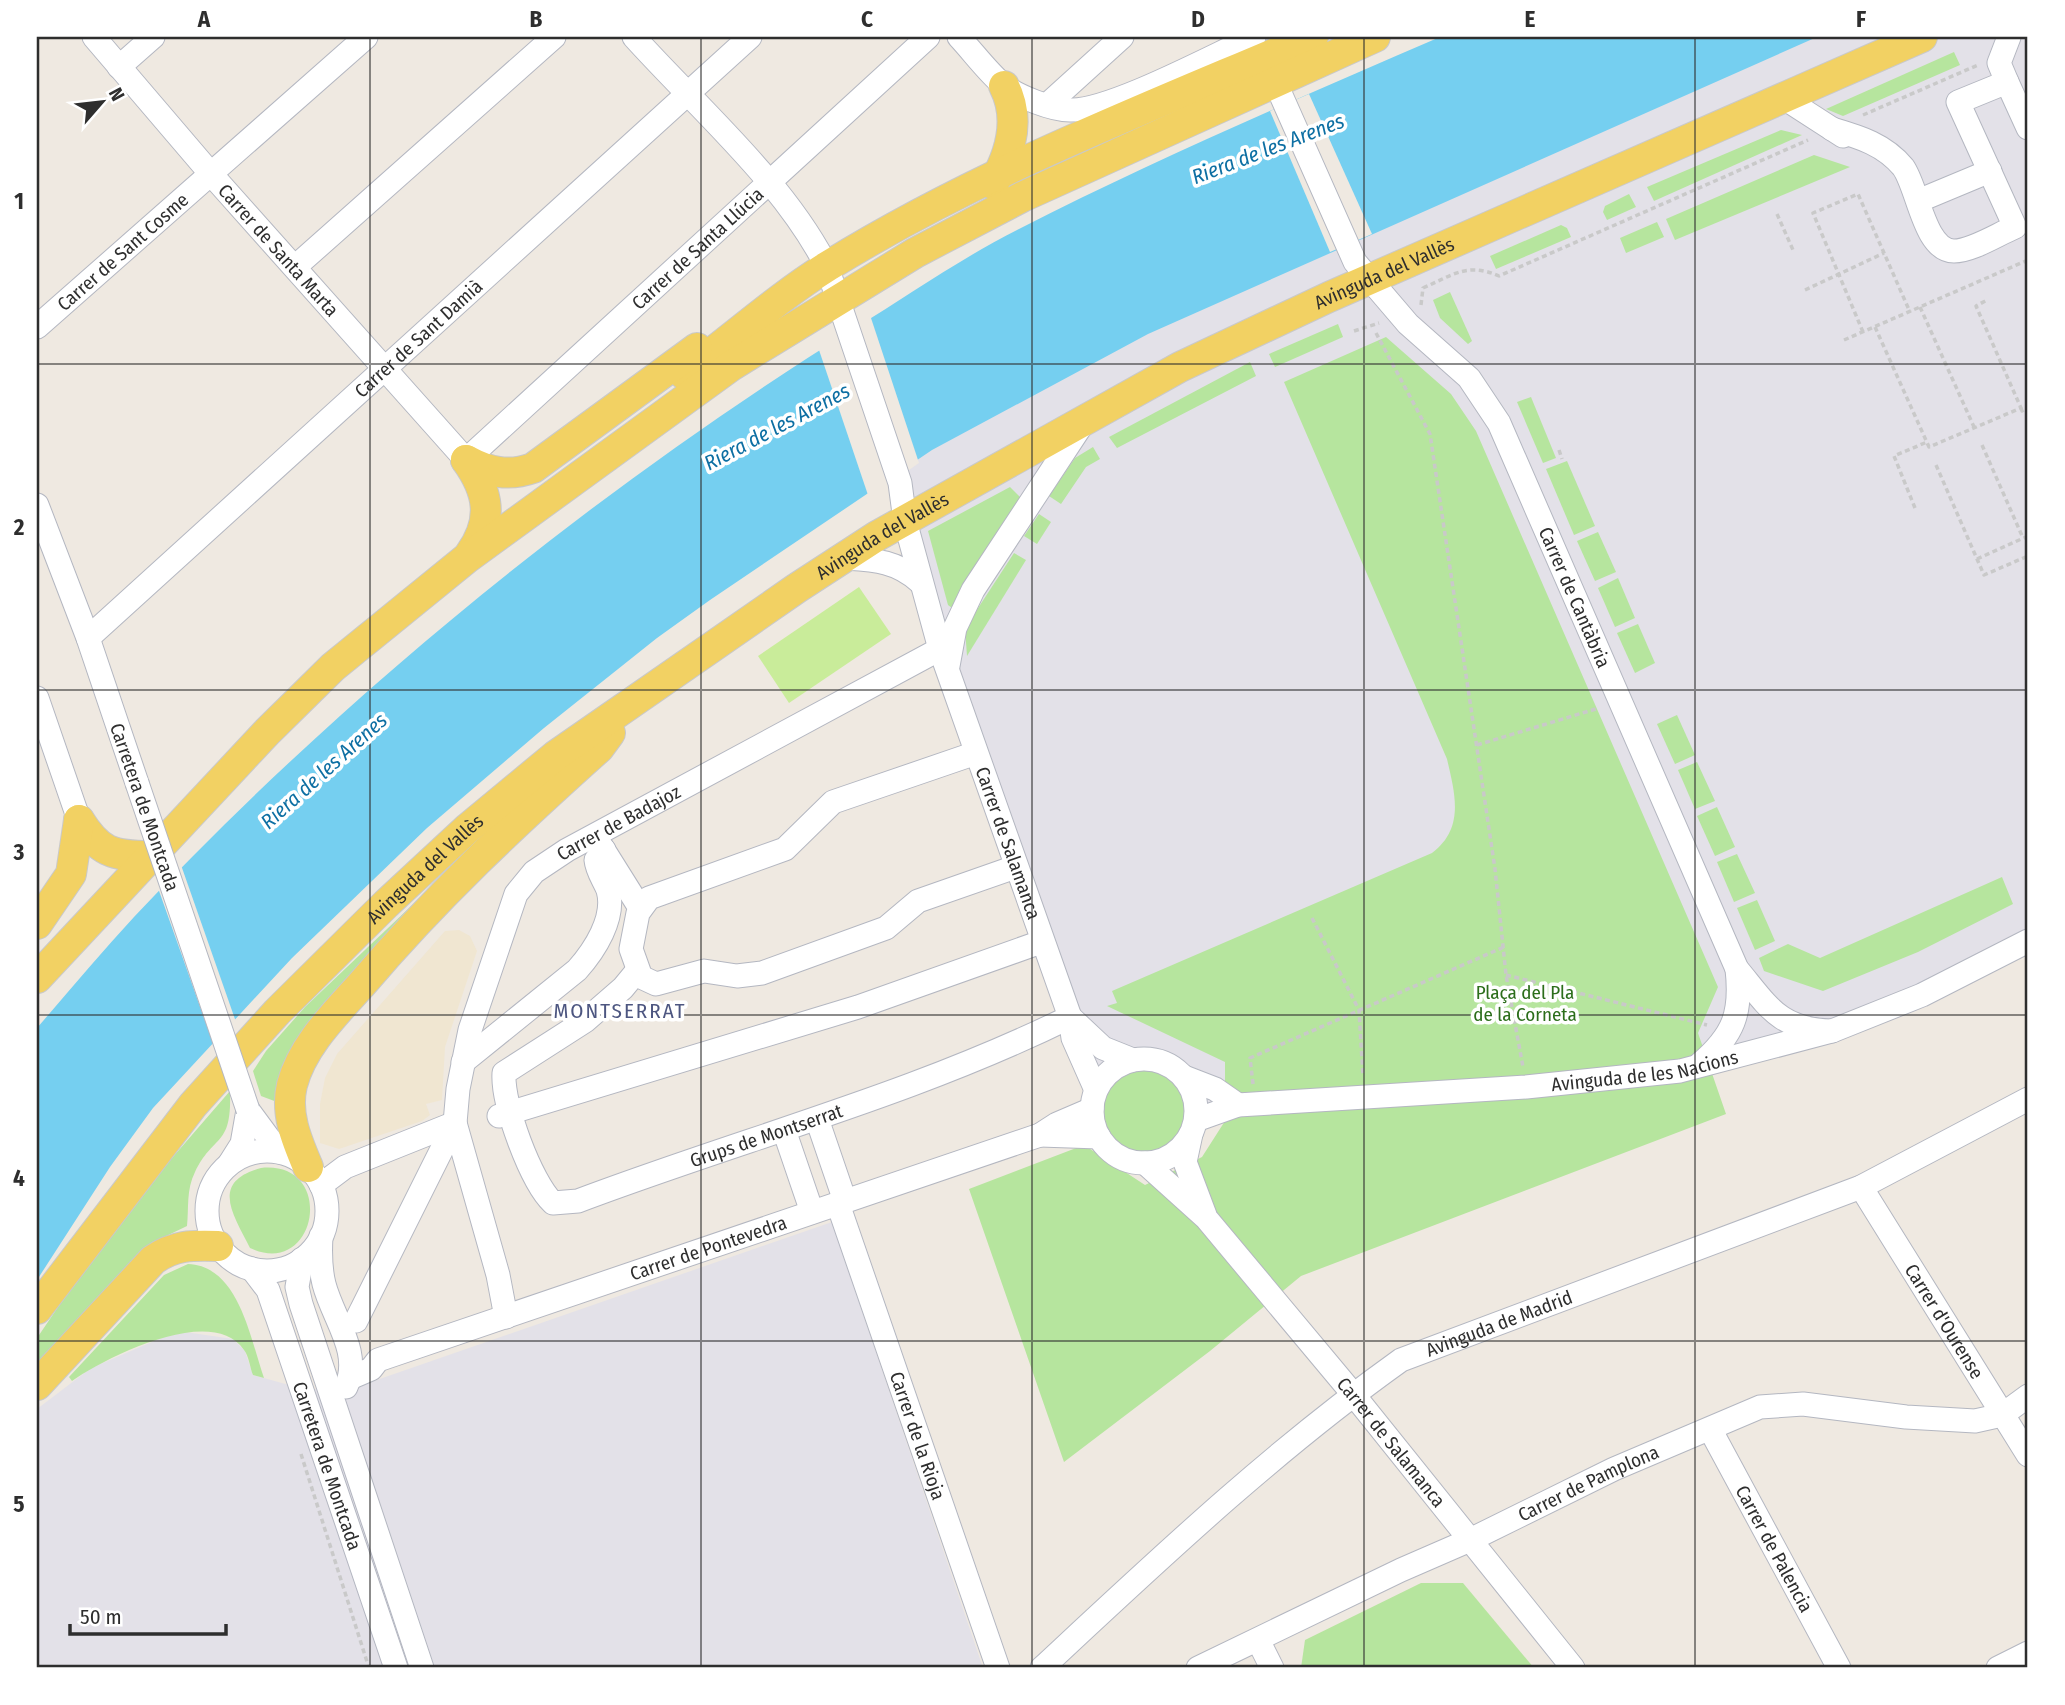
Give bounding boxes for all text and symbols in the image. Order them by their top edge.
text: A [197,5,211,33]
text: B [530,5,543,33]
text: C [861,5,873,33]
text: D [1191,5,1205,33]
text: E [1525,5,1536,33]
text: F [1856,5,1866,33]
north arrow [66,66,136,136]
text: N [104,84,129,105]
water label: Riera de les Arenes [1188,108,1348,190]
street label: Carrer de Santa Marta [213,179,343,321]
street label: Carrer de Santa Llúcia [627,183,768,314]
text: 1 [14,187,24,215]
street label: Carrer de Sant Cosme [53,188,193,316]
street label: Avinguda del Vallès [1311,233,1458,314]
street label: Carrer de Sant Damià [350,275,487,402]
water label: Riera de les Arenes [700,378,854,476]
street label: Avinguda del Vallès [812,487,953,585]
text: 2 [13,513,25,541]
street label: Carrer de Cantàbria [1534,523,1615,671]
water label: Riera de les Arenes [255,707,393,835]
street label: Carretera de Montcada [105,720,184,894]
street label: Carrer de Salamanca [971,764,1046,922]
street label: Carrer de Badajoz [552,780,685,866]
street label: Avinguda del Vallès [362,809,488,929]
text: 3 [13,838,25,866]
park label: Plaça del Pla de la Corneta [1473,981,1577,1026]
district label: MONTSERRAT [554,998,686,1024]
street label: Avinguda de les Nacions [1550,1045,1741,1096]
street label: Grups de Montserrat [687,1099,846,1172]
text: 4 [13,1164,25,1192]
street label: Carrer de Pontevedra [627,1211,790,1286]
street label: Carrer d'Ourense [1900,1260,1989,1383]
street label: Avinguda de Madrid [1423,1286,1576,1362]
street label: Carrer de la Rioja [885,1369,950,1503]
street label: Carrer de Salamanca [1332,1373,1450,1512]
street label: Carretera de Montcada [288,1379,366,1553]
street label: Carrer de Pamplona [1514,1440,1662,1527]
street label: Carrer de Palencia [1731,1482,1818,1616]
text: 5 [13,1490,25,1518]
scale bar [70,1593,226,1637]
text: 50 m [80,1604,122,1630]

